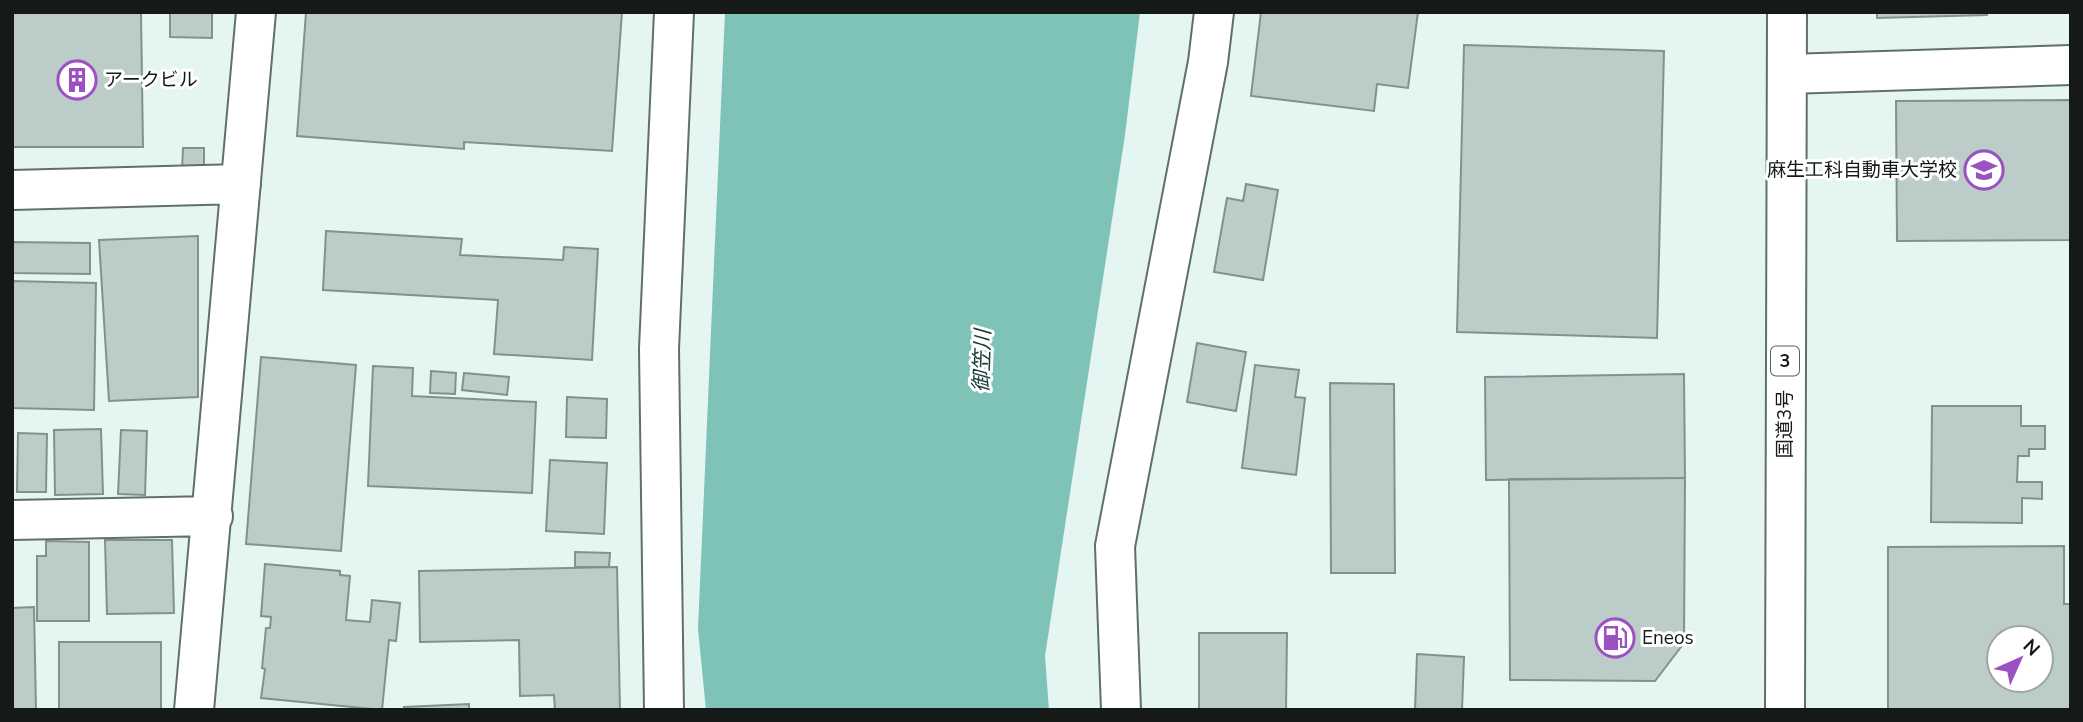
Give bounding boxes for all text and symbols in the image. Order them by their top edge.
building icon: アークビル [56,59,98,101]
place label: アークビル [104,67,198,93]
school or university icon: 麻生工科自動車大学校 [1963,149,2005,191]
place label: 麻生工科自動車大学校 [1767,157,1957,183]
water label: 御笠川 [967,327,997,393]
road number: 3 [1771,346,1799,376]
street label: 国道3号 [1772,390,1798,458]
fuel station icon: Eneos [1594,617,1636,659]
north arrow [1985,624,2055,694]
place label: Eneos [1642,625,1694,651]
text: N [2017,633,2046,662]

